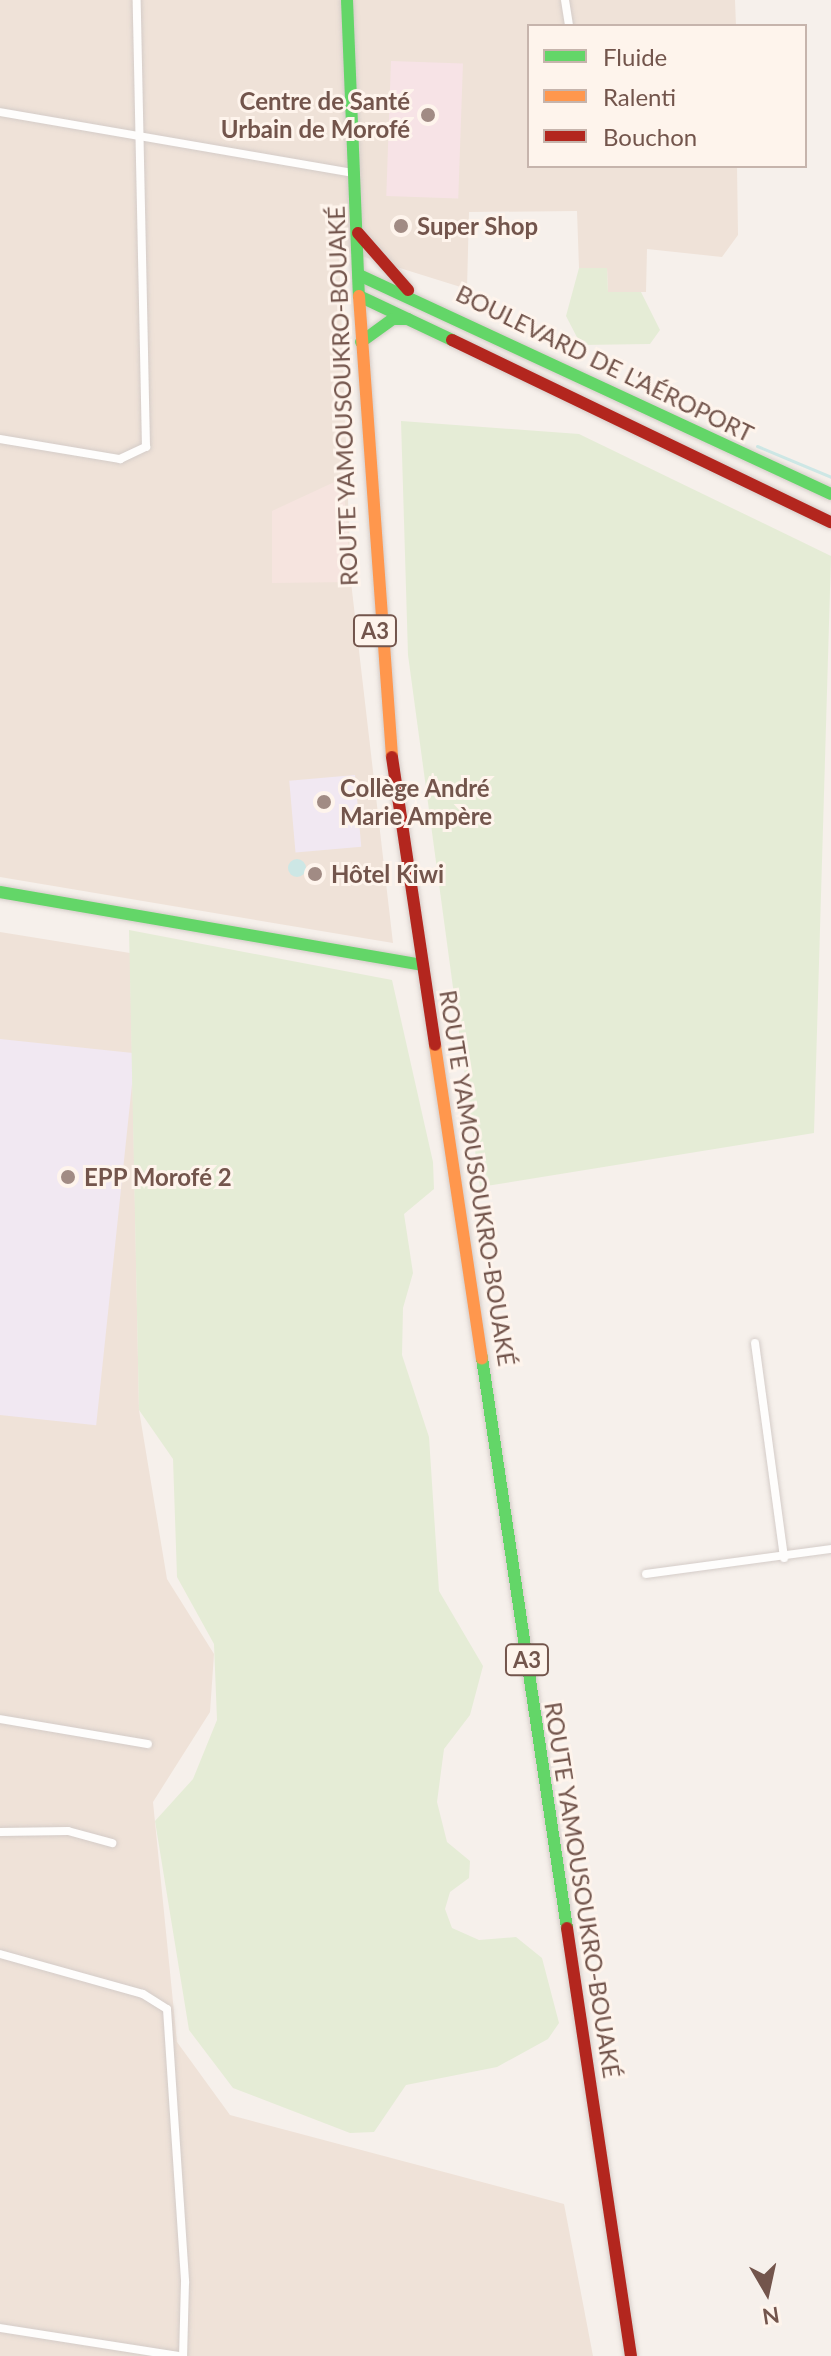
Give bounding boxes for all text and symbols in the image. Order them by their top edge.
legend [527,24,807,168]
text: Fluide [603,42,667,71]
text: Ralenti [603,82,676,111]
place label: Centre de Santé Urbain de Morofé [221,87,410,143]
marker: Centre de Santé Urbain de Morofé [417,104,439,126]
text: Bouchon [603,122,697,151]
street label: ROUTE YAMOUSOUKRO-BOUAKÉ [321,205,363,587]
place label: Super Shop [417,212,539,240]
marker: Super Shop [392,217,410,235]
street label: BOULEVARD DE L'AÉROPORT [452,278,758,448]
road number: A3 [351,613,399,649]
place label: Collège André Marie Ampère [340,774,493,830]
marker: Collège André Marie Ampère [315,793,333,811]
place label: Hôtel Kiwi [331,860,444,888]
marker: Hôtel Kiwi [306,865,324,883]
street label: ROUTE YAMOUSOUKRO-BOUAKÉ [434,987,522,1369]
place label: EPP Morofé 2 [84,1163,232,1191]
marker: EPP Morofé 2 [59,1168,77,1186]
road number: A3 [503,1642,551,1678]
street label: ROUTE YAMOUSOUKRO-BOUAKÉ [539,1699,627,2081]
north arrow [727,2252,807,2332]
text: N [760,2302,781,2331]

